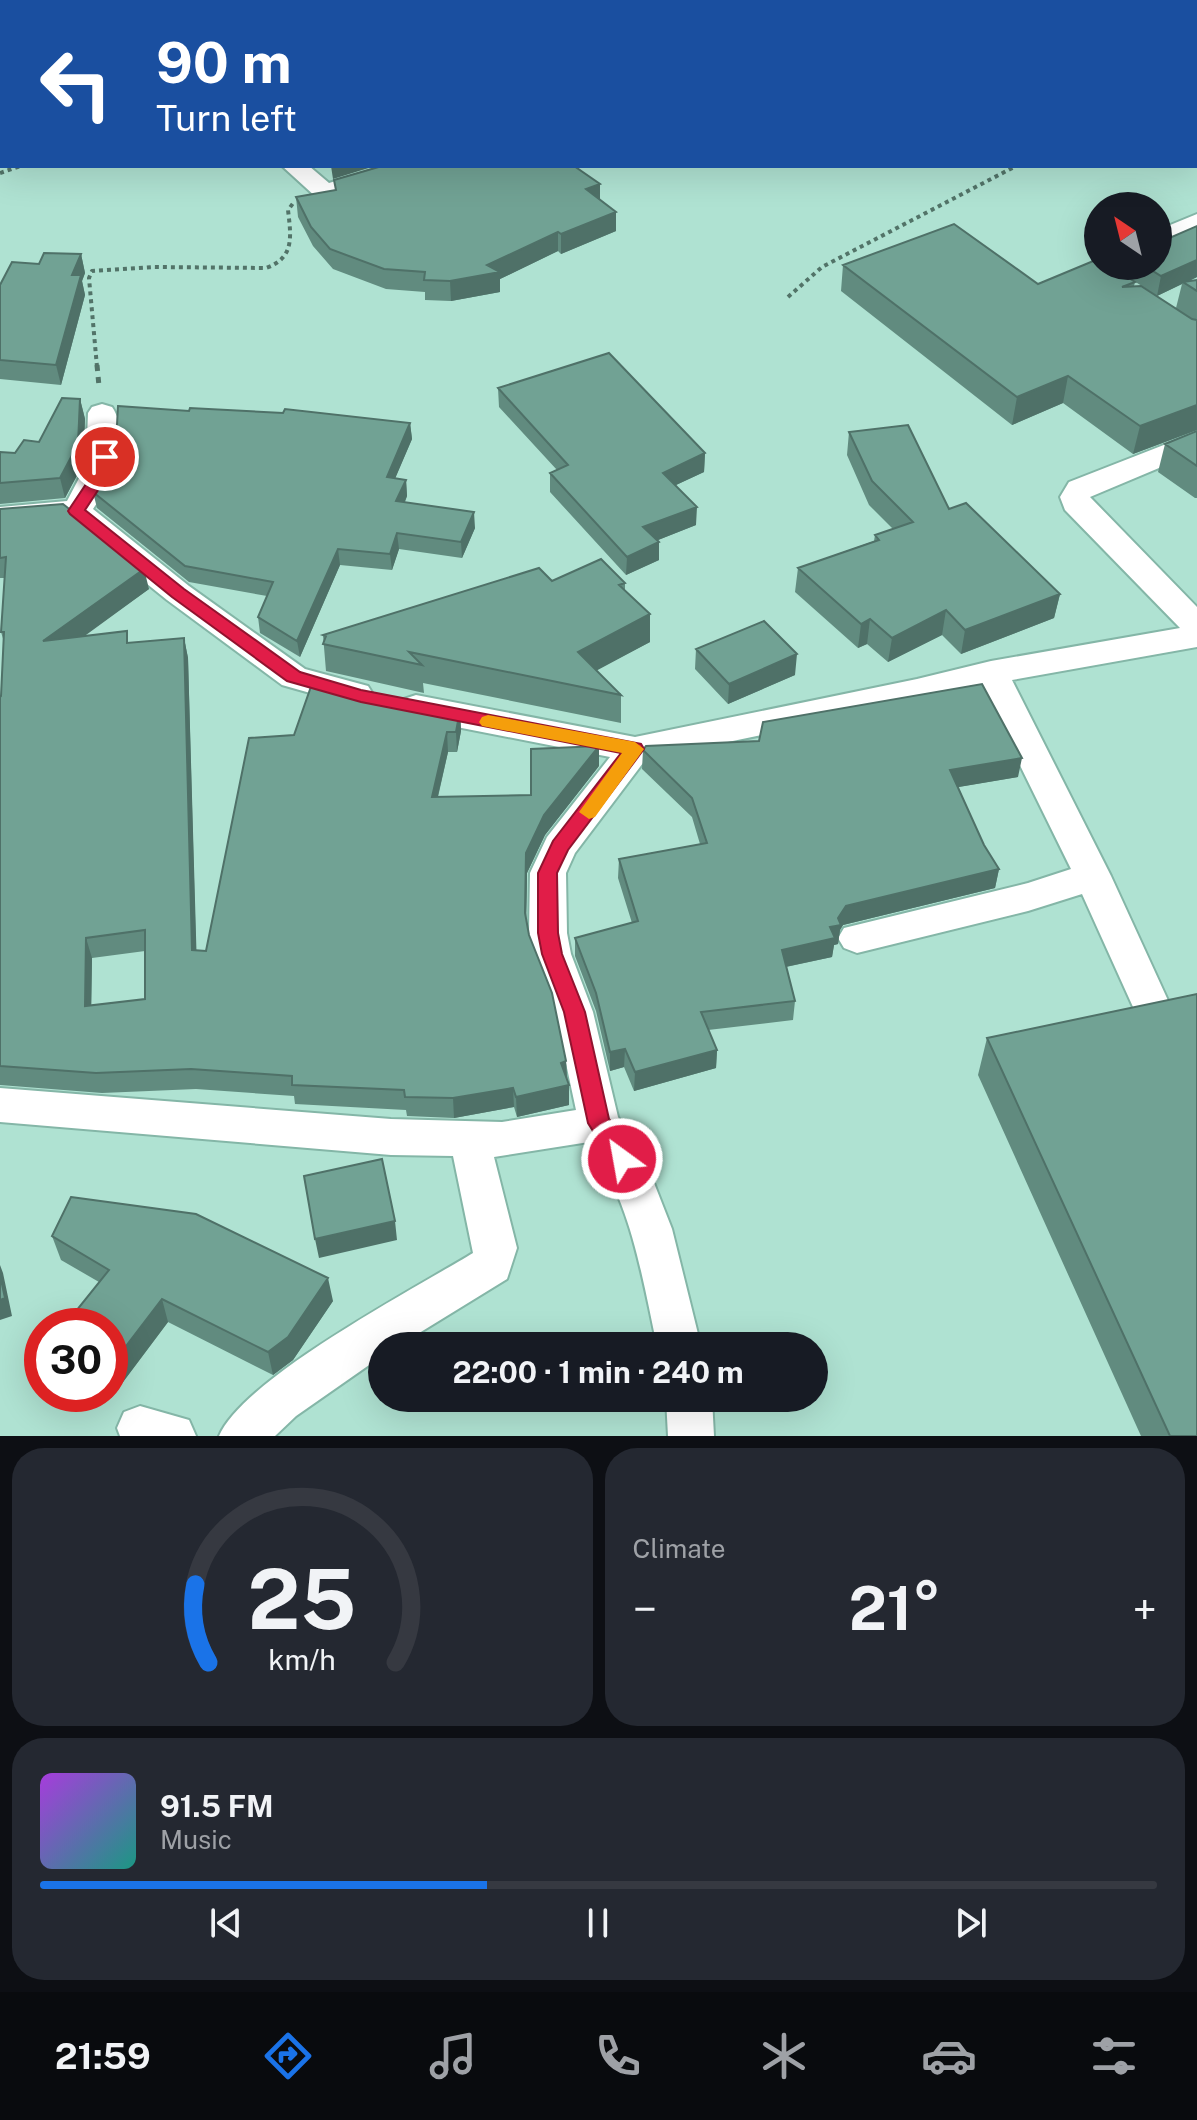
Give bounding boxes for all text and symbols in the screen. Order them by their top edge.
text: 90 m [156,30,292,96]
icon: left [24,32,128,136]
text: Turn left [156,97,297,139]
north arrow [1084,192,1172,280]
map controls [1084,192,1172,280]
pin [71,423,139,491]
icon: arrive [83,435,127,479]
position arrow [580,1117,664,1201]
speed limit sign: 30 [24,1308,128,1412]
text: 22:00 · 1 min · 240 m [452,1354,744,1390]
text: Climate [633,1533,726,1564]
text: 25 [248,1550,357,1648]
text: 21° [849,1573,941,1644]
text: − [633,1583,657,1635]
text: + [1133,1583,1157,1635]
text: km/h [269,1643,336,1676]
text: 91.5 FM [160,1788,274,1824]
text: Music [160,1824,232,1855]
icon: previous [204,1901,248,1945]
icon: pause [576,1901,620,1945]
icon: next [949,1901,993,1945]
icon: directions [260,2028,316,2084]
icon: music [425,2028,481,2084]
icon: phone [590,2028,646,2084]
icon: climate [756,2028,812,2084]
icon: car [921,2028,977,2084]
icon: filters [1086,2028,1142,2084]
text: 21:59 [55,2035,151,2077]

